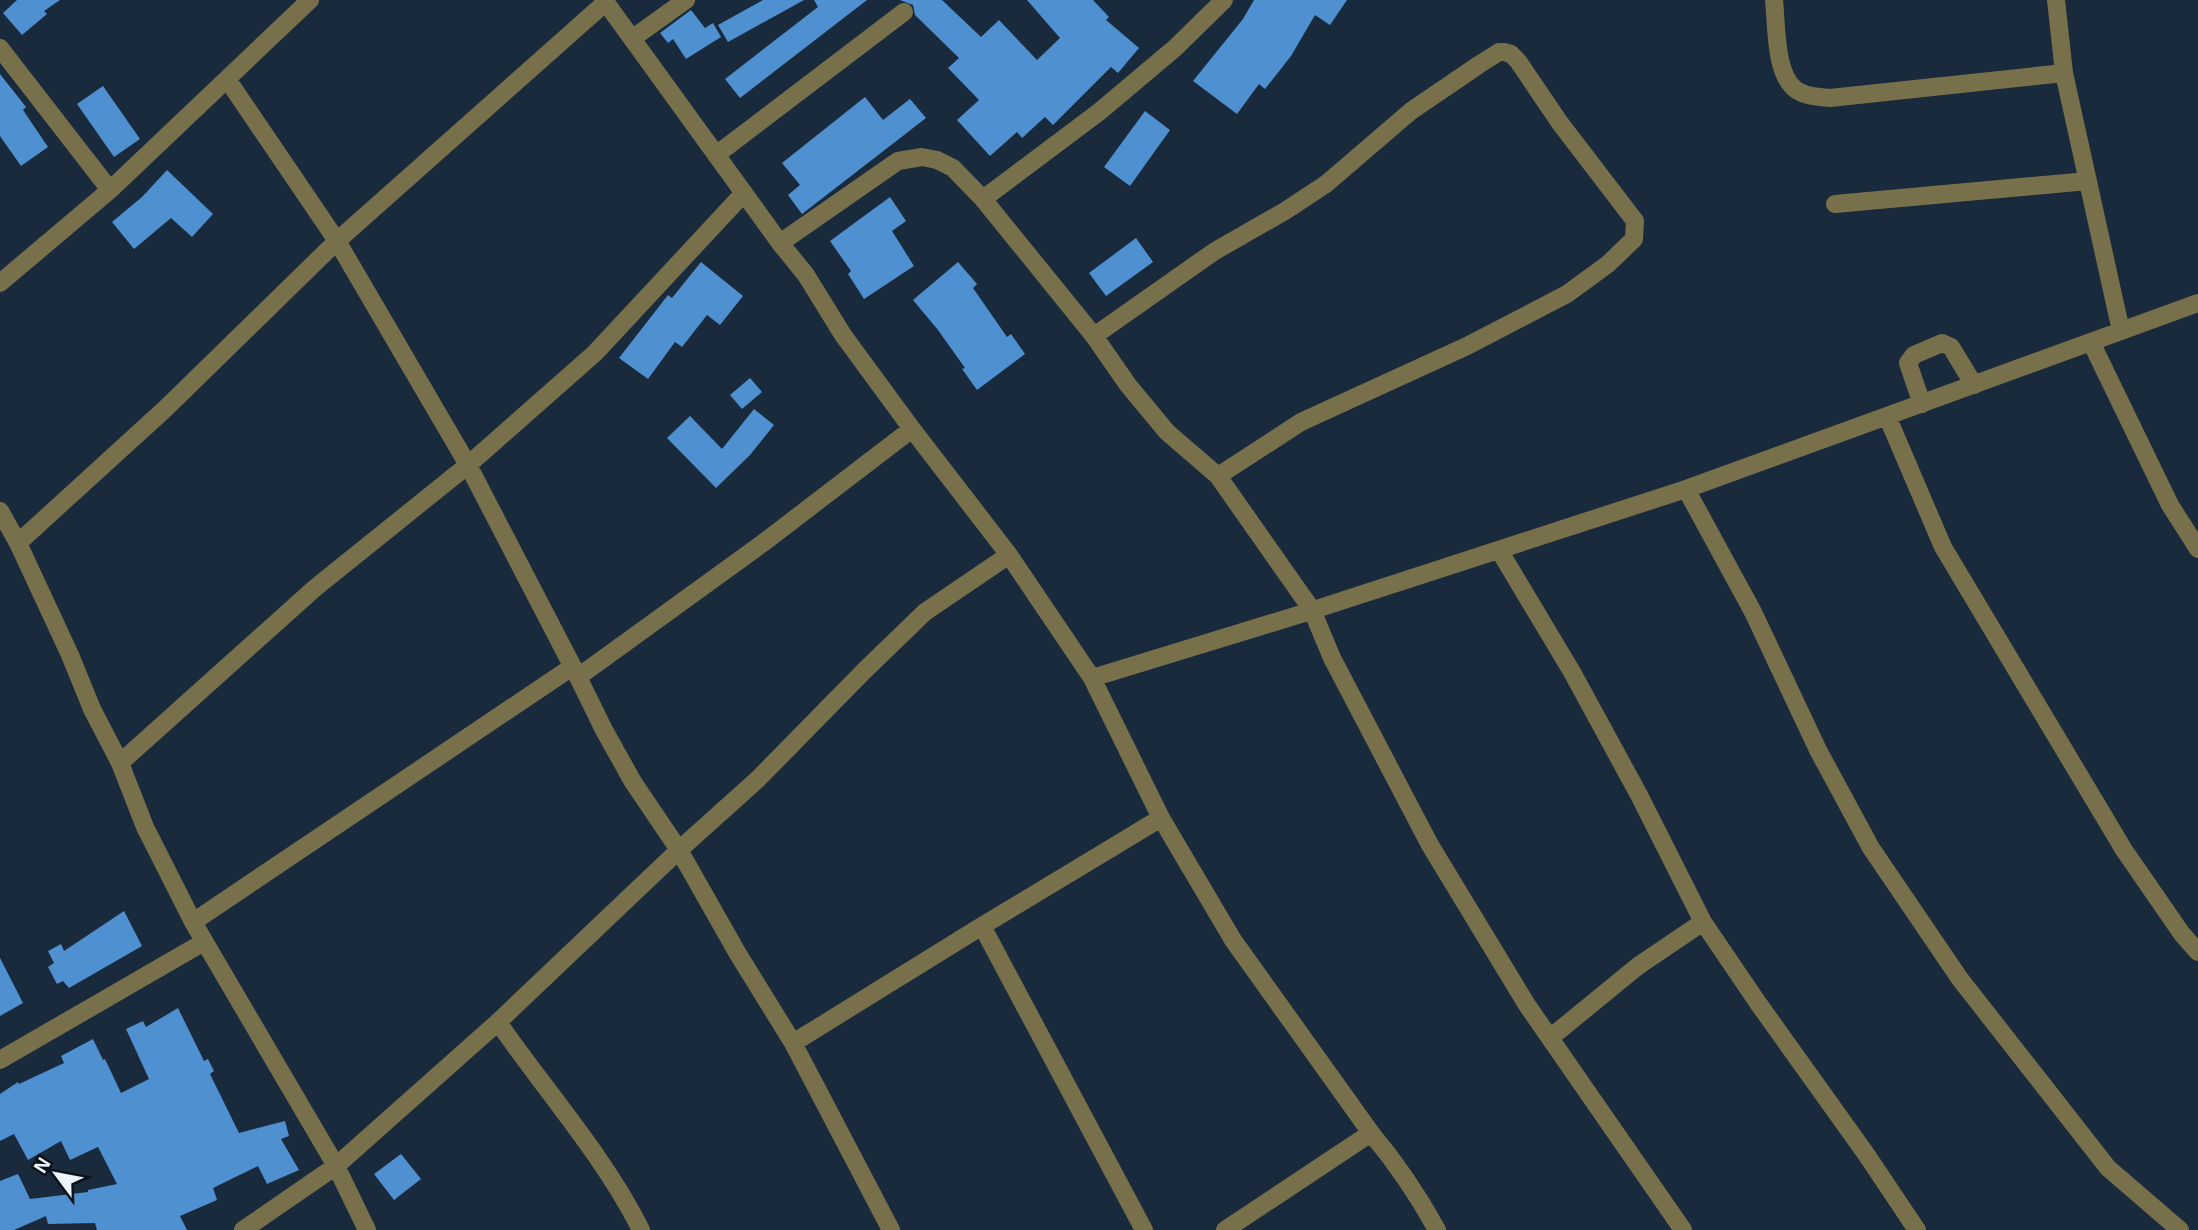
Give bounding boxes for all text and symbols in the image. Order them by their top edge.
north arrow [21,1139,91,1209]
text: N [29,1154,55,1177]

